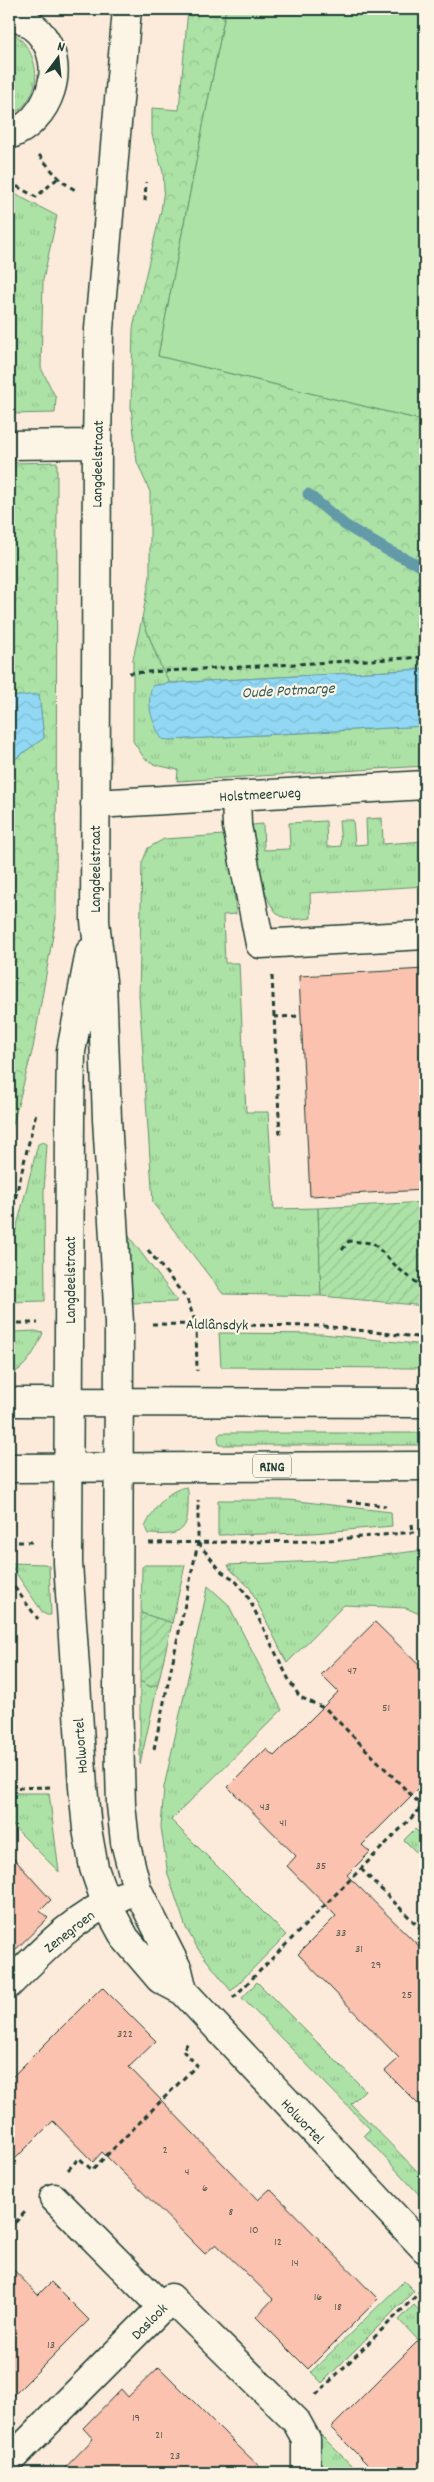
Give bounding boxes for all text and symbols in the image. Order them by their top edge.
north arrow [32,32,82,82]
text: N [55,37,67,58]
street label: Langdeelstraat [87,420,111,508]
water label: Oude Potmarge [241,678,336,705]
street label: Holstmeerweg [219,783,301,809]
street label: Langdeelstraat [86,825,108,913]
street label: Langdeelstraat [61,1236,83,1324]
street label: Aldlânsdyk [186,1314,248,1338]
road number: RING [253,1454,291,1478]
house number: 47 [347,1663,357,1680]
house number: 51 [382,1700,390,1717]
street label: Holwortel [69,1717,95,1774]
house number: 43 [260,1799,270,1816]
house number: 41 [279,1815,287,1832]
house number: 35 [316,1858,326,1875]
street label: Zenegroen [40,1906,100,1959]
house number: 33 [336,1925,346,1942]
house number: 31 [355,1941,363,1958]
house number: 29 [371,1957,381,1974]
house number: 25 [402,1987,412,2004]
house number: 322 [117,2026,133,2043]
street label: Holwortel [275,2095,329,2150]
house number: 2 [162,2142,168,2159]
house number: 4 [185,2164,190,2181]
house number: 6 [202,2180,208,2197]
house number: 8 [229,2204,234,2221]
house number: 10 [249,2222,259,2239]
house number: 12 [274,2234,282,2251]
house number: 14 [291,2255,299,2272]
house number: 16 [314,2289,322,2306]
street label: Daslook [127,2299,174,2346]
house number: 18 [334,2299,342,2316]
house number: 13 [47,2337,55,2354]
house number: 19 [132,2410,140,2427]
house number: 21 [155,2427,163,2444]
house number: 23 [170,2448,180,2465]

